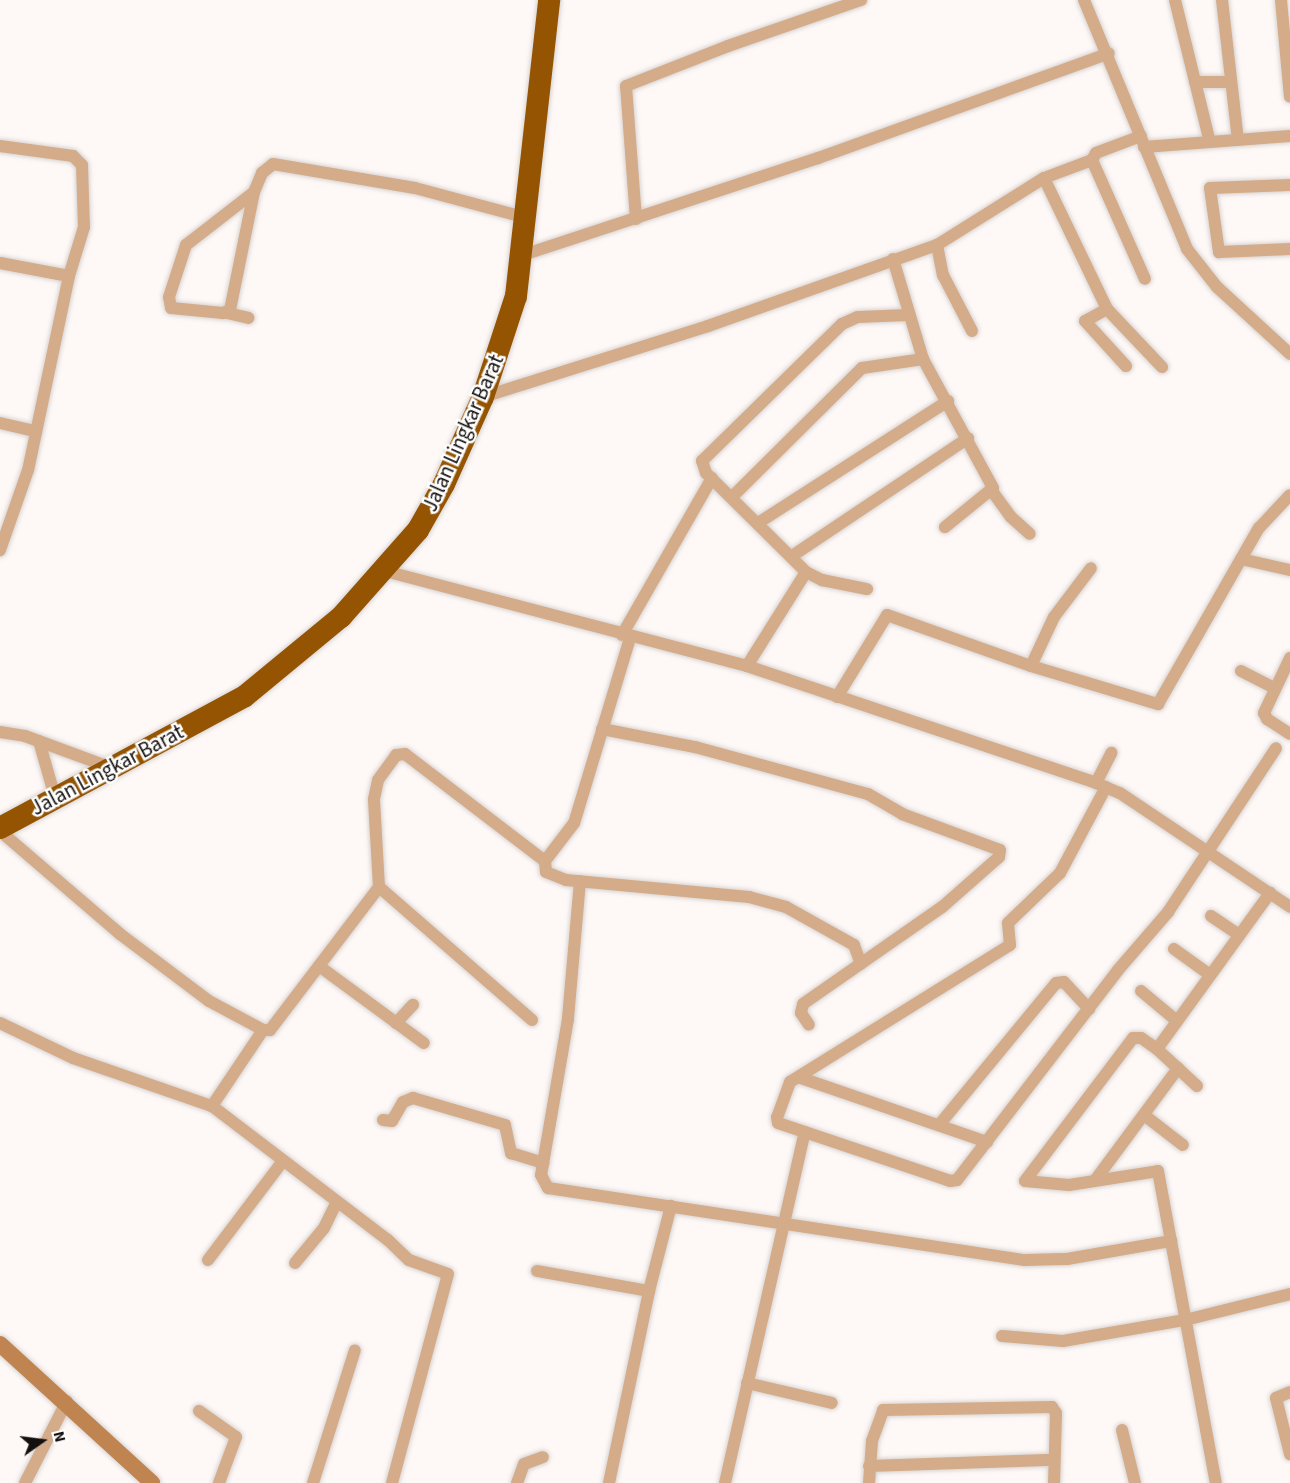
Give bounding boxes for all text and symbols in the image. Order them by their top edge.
street label: Jalan Lingkar Barat [417,351,509,515]
street label: Jalan Lingkar Barat [26,719,188,821]
north arrow [12,1411,72,1471]
text: N [48,1429,71,1444]

